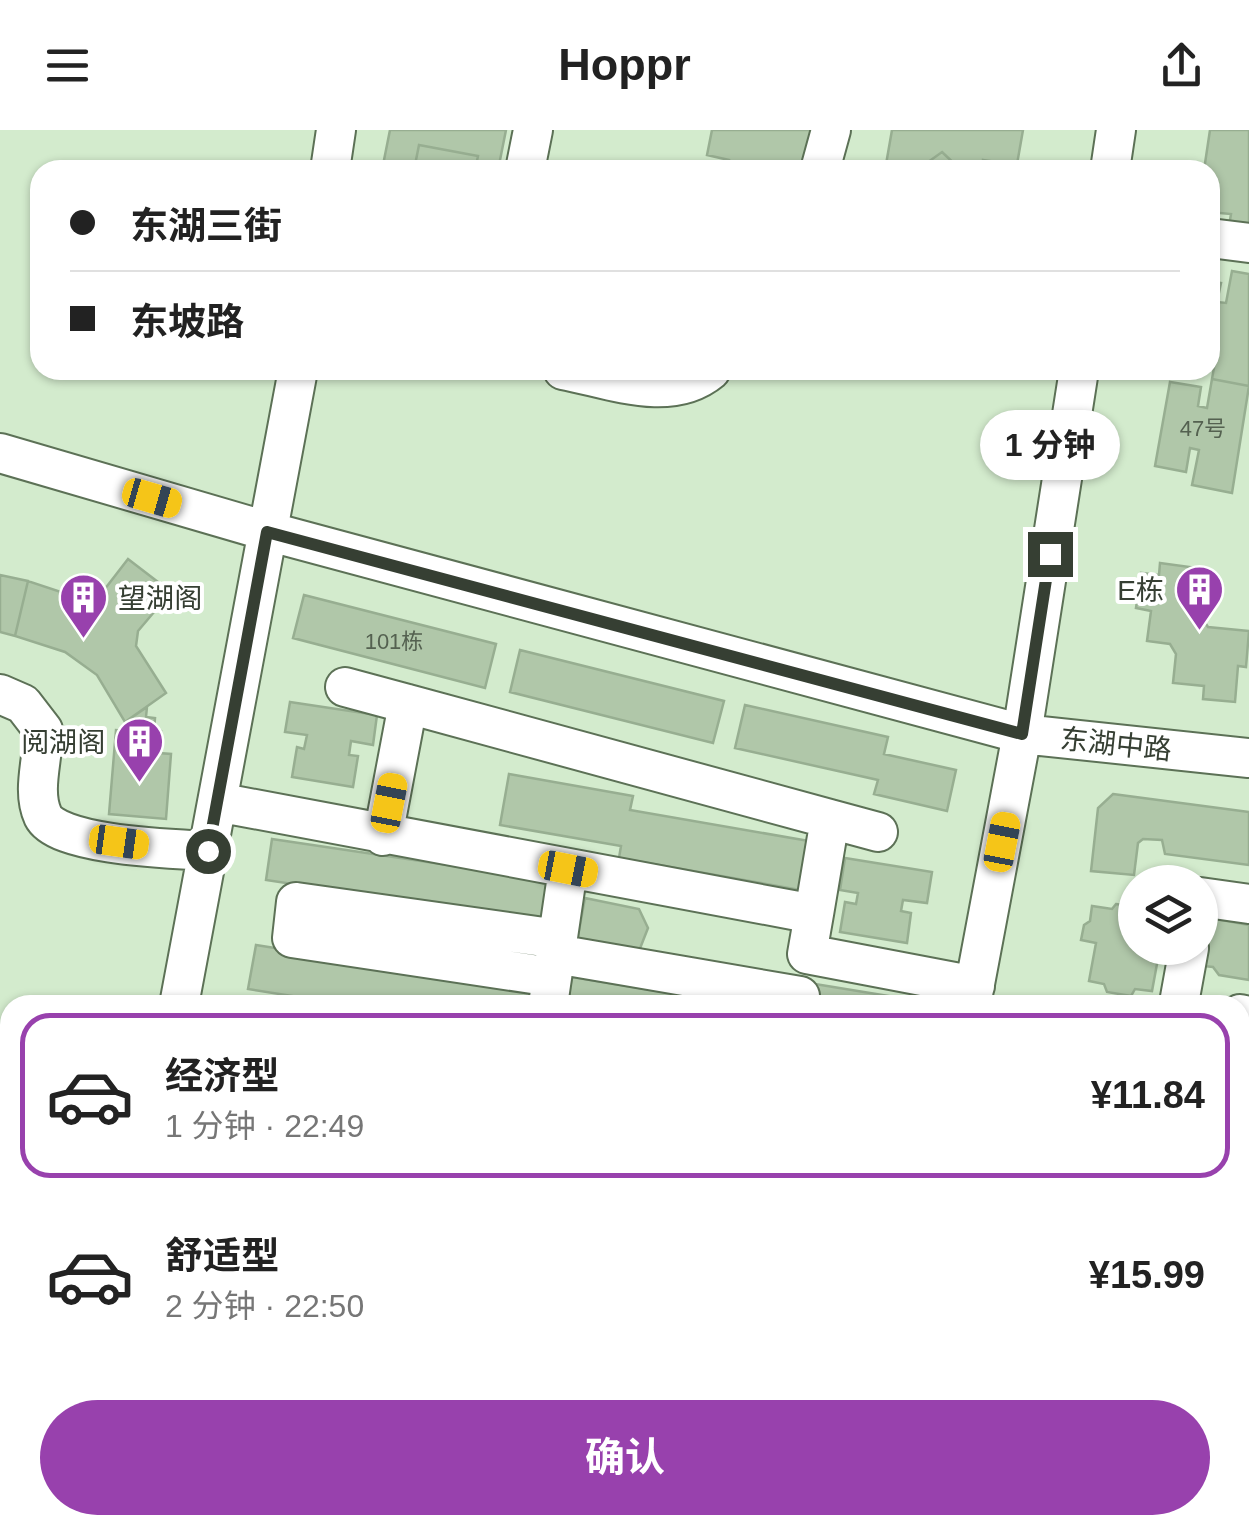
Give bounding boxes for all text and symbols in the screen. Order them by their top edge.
icon: menu [40,38,95,93]
icon: share [1154,38,1209,93]
text: Hoppr [558,39,691,90]
text: 东湖三街 [130,205,282,247]
text: 东坡路 [130,301,244,343]
callout: 1 分钟 [980,409,1120,479]
house number: 47号 [1180,416,1226,441]
text: 1 分钟 [1005,427,1095,463]
car [119,475,185,521]
route end [1028,532,1073,577]
building icon: E栋 [1173,564,1225,632]
building icon: 望湖阁 [57,572,109,640]
place label: E栋 [1117,575,1164,606]
place label: 望湖阁 [118,583,202,614]
house number: 101栋 [365,629,423,654]
building icon: 阅湖阁 [114,716,166,784]
street label: 东湖中路 [1059,723,1173,766]
place label: 阅湖阁 [21,727,105,758]
car [369,771,409,835]
car [982,810,1022,874]
car [87,823,151,861]
route start [186,829,231,874]
car [536,849,600,889]
map controls [1118,865,1218,965]
button: layers [1118,865,1218,965]
icon: car [45,1051,135,1141]
text: 经济型 [165,1055,279,1097]
text: ¥11.84 [1091,1074,1205,1116]
text: 1 分钟 · 22:49 [165,1108,364,1144]
icon: car [45,1231,135,1321]
text: 舒适型 [165,1235,279,1277]
text: ¥15.99 [1089,1254,1205,1296]
text: 2 分钟 · 22:50 [165,1288,364,1324]
button: 确认 [40,1400,1210,1515]

